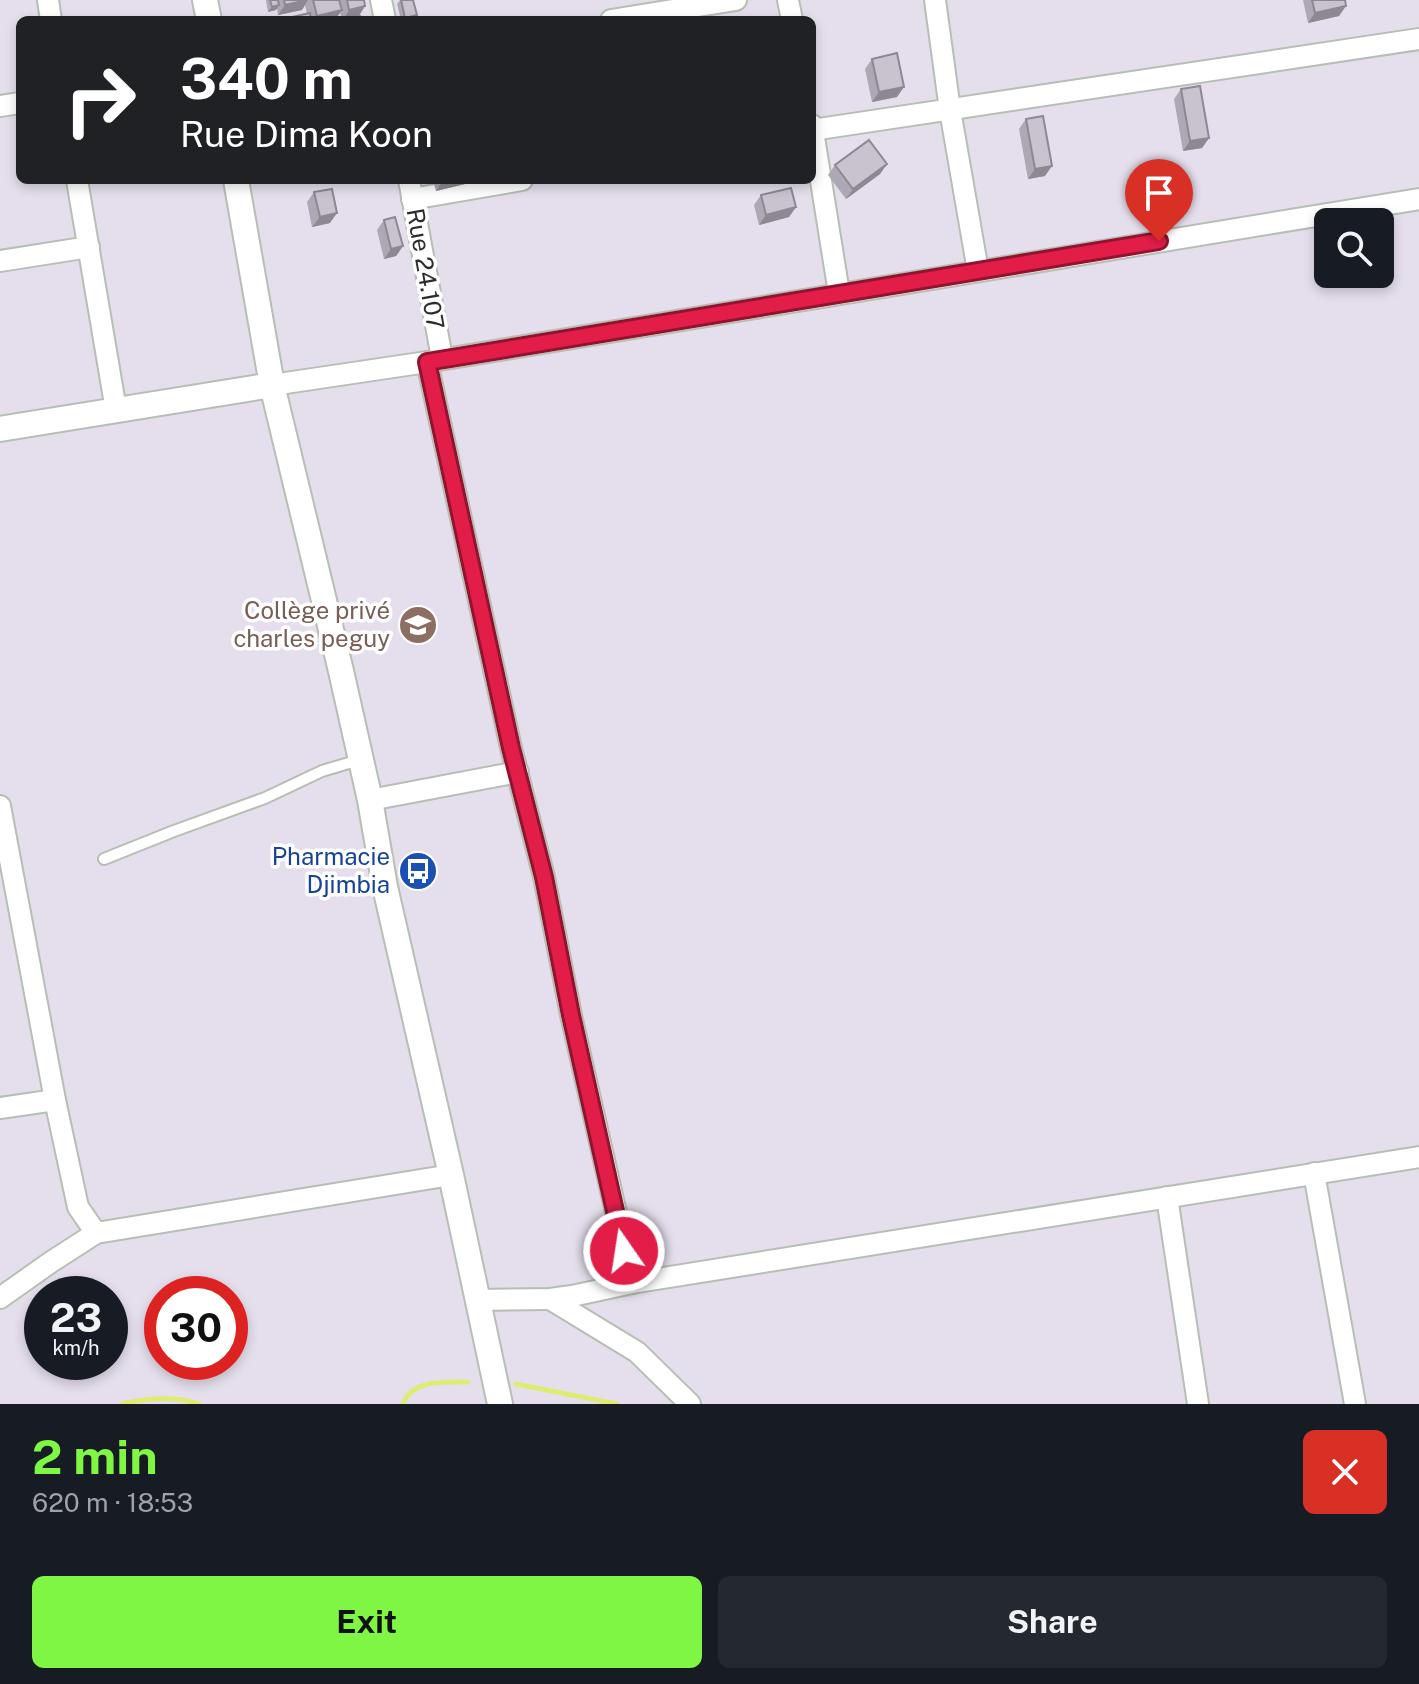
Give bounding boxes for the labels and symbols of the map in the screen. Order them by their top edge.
pin [1125,159,1193,241]
street label: Rue 24.107 [402,206,450,332]
place label: Collège privé charles peguy [233,596,390,652]
school or university icon: Collège privé charles peguy [397,604,439,646]
place label: Pharmacie Djimbia [272,842,390,898]
bus stop icon: Pharmacie Djimbia [397,850,439,892]
position arrow [582,1209,666,1293]
speed limit sign: 30 [144,1276,248,1380]

